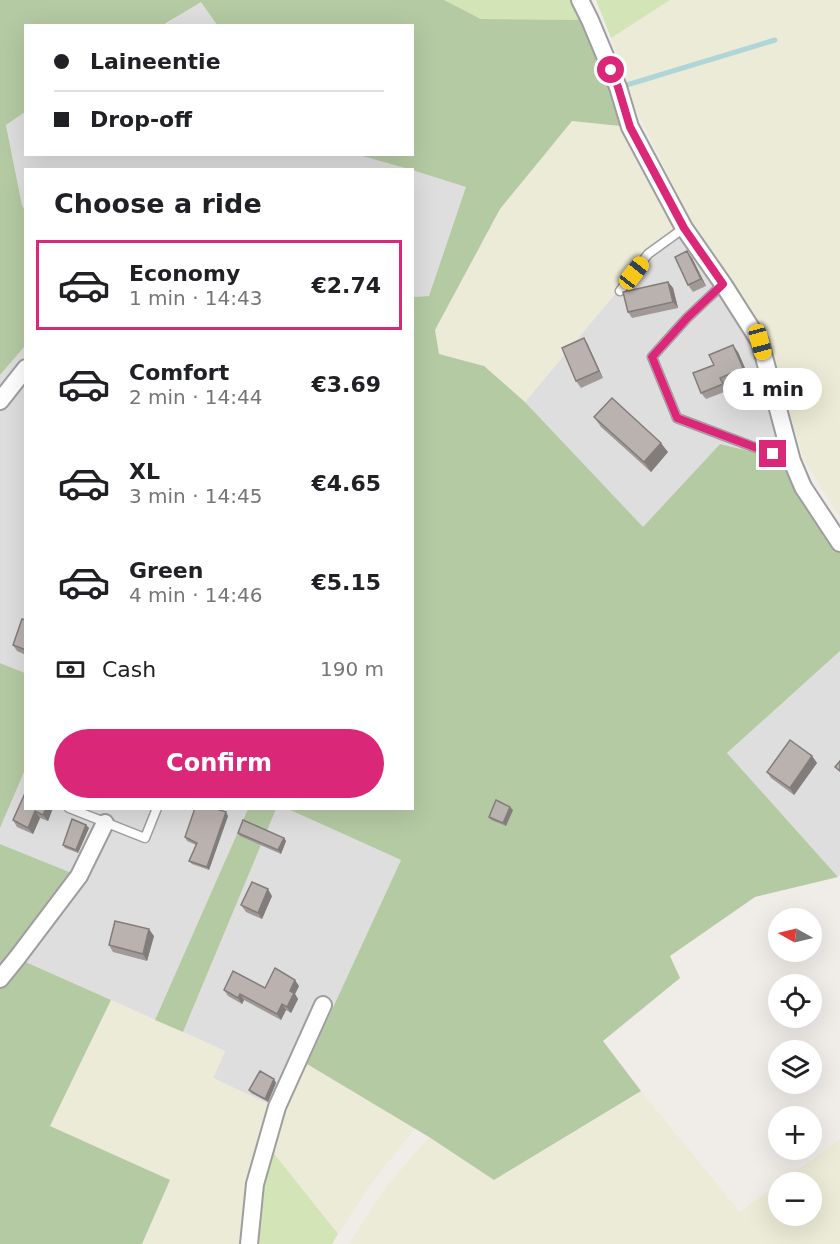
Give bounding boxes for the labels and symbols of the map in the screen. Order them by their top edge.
route start [597,56,624,83]
car [616,253,652,293]
car [747,322,773,362]
callout: 1 min [724,367,822,409]
route end [759,440,786,467]
north arrow [768,908,822,962]

